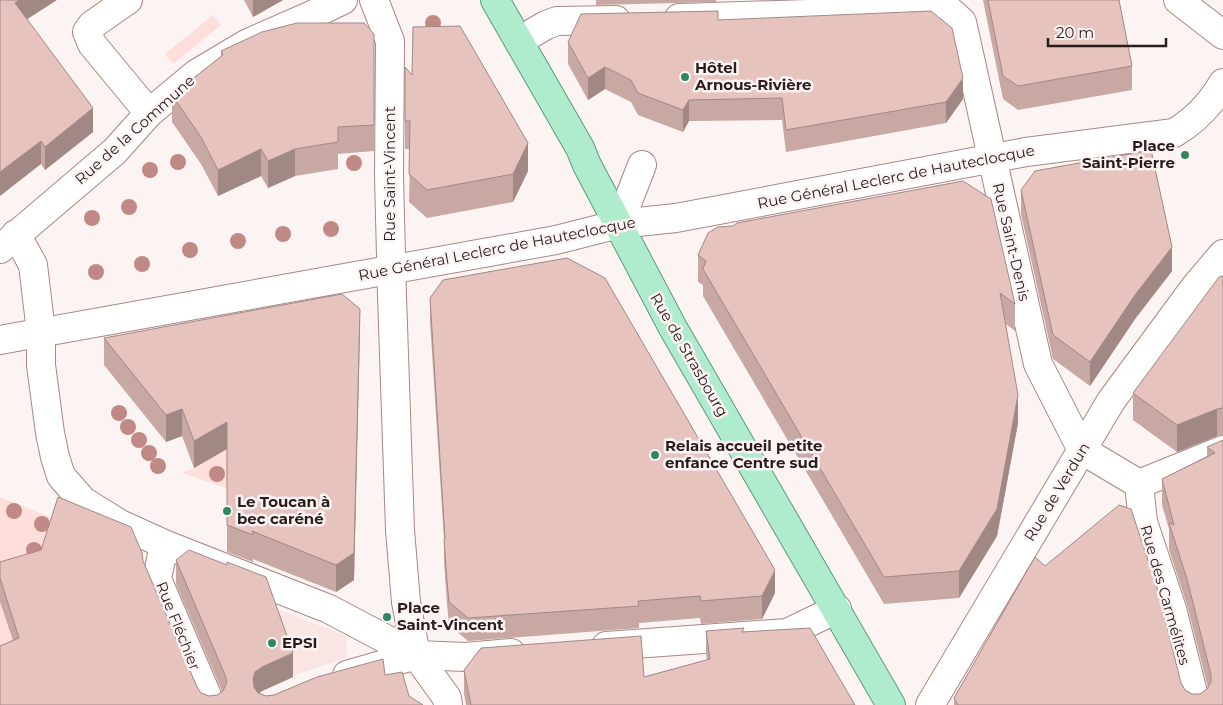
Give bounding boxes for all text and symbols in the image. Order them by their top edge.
scale bar [1048,15,1166,47]
text: 20 m [1056,23,1094,42]
place label: Hôtel Arnous-Rivière [694,58,812,94]
street label: Rue de la Commune [71,71,199,188]
marker: Hôtel Arnous-Rivière [679,71,691,83]
street label: Rue Saint-Vincent [380,106,399,242]
place label: Place Saint-Pierre [1082,136,1175,172]
street label: Rue Général Leclerc de Hauteclocque [756,140,1036,213]
marker: Place Saint-Pierre [1179,149,1191,161]
street label: Rue Saint-Denis [989,181,1034,303]
street label: Rue Général Leclerc de Hauteclocque [357,212,637,285]
street label: Rue de Strasbourg [646,289,733,420]
place label: Relais accueil petite enfance Centre sud [665,436,823,472]
street label: Rue de Verdun [1020,439,1094,545]
marker: Relais accueil petite enfance Centre sud [649,449,661,461]
place label: Le Toucan à bec caréné [237,492,330,528]
marker: Le Toucan à bec caréné [221,505,233,517]
street label: Rue des Carmélites [1136,523,1195,667]
street label: Rue Fléchier [152,579,205,673]
place label: Place Saint-Vincent [397,598,504,634]
marker: Place Saint-Vincent [381,611,393,623]
place label: EPSI [282,633,318,652]
marker: EPSI [266,637,278,649]

